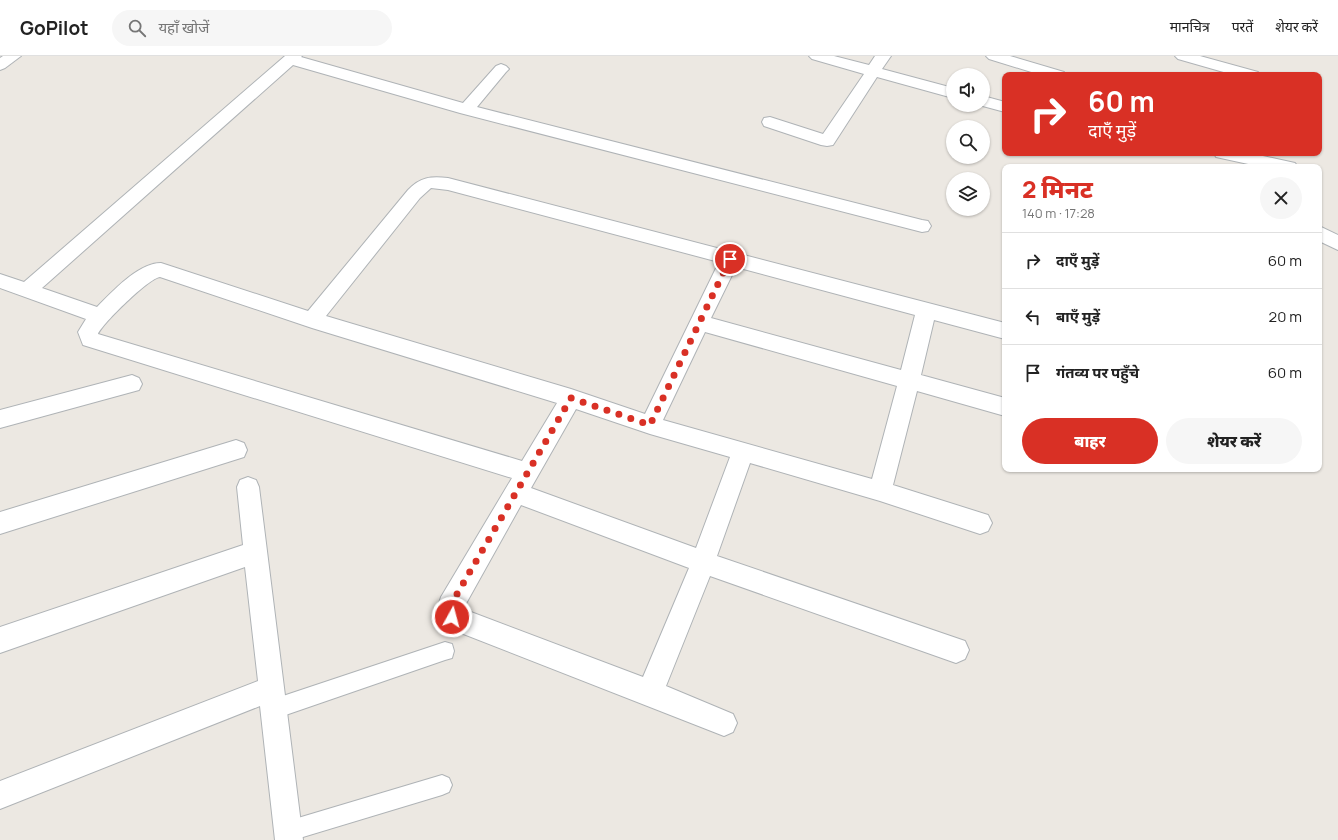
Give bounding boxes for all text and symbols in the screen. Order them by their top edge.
search box [112,10,392,46]
text: GoPilot [20,15,88,41]
icon: search [126,17,148,39]
text: यहाँ खोजें [158,17,209,38]
text: मानचित्र [1170,17,1210,36]
text: परतें [1232,17,1253,36]
text: शेयर करें [1275,17,1318,36]
map controls [946,68,990,216]
button: sound [946,68,990,112]
text: 60 m [1088,82,1155,120]
icon: right [1022,88,1074,140]
text: दाएँ मुड़ें [1088,118,1136,142]
button: search [946,120,990,164]
button: layers [946,172,990,216]
text: 2 मिनट [1022,172,1093,205]
button: close [1260,177,1302,219]
text: 140 m · 17:28 [1022,204,1095,222]
pin [713,242,747,276]
icon: arrive [719,248,741,270]
icon: right [1022,250,1044,272]
text: दाएँ मुड़ें [1056,250,1099,271]
text: 60 m [1268,250,1302,271]
icon: left [1022,306,1044,328]
text: बाएँ मुड़ें [1056,306,1100,327]
text: 20 m [1269,306,1302,327]
icon: arrive [1022,362,1044,384]
text: गंतव्य पर पहुँचे [1056,362,1139,383]
text: 60 m [1268,362,1302,383]
button: बाहर [1022,418,1158,464]
button: शेयर करें [1166,418,1302,464]
position arrow [431,596,473,638]

